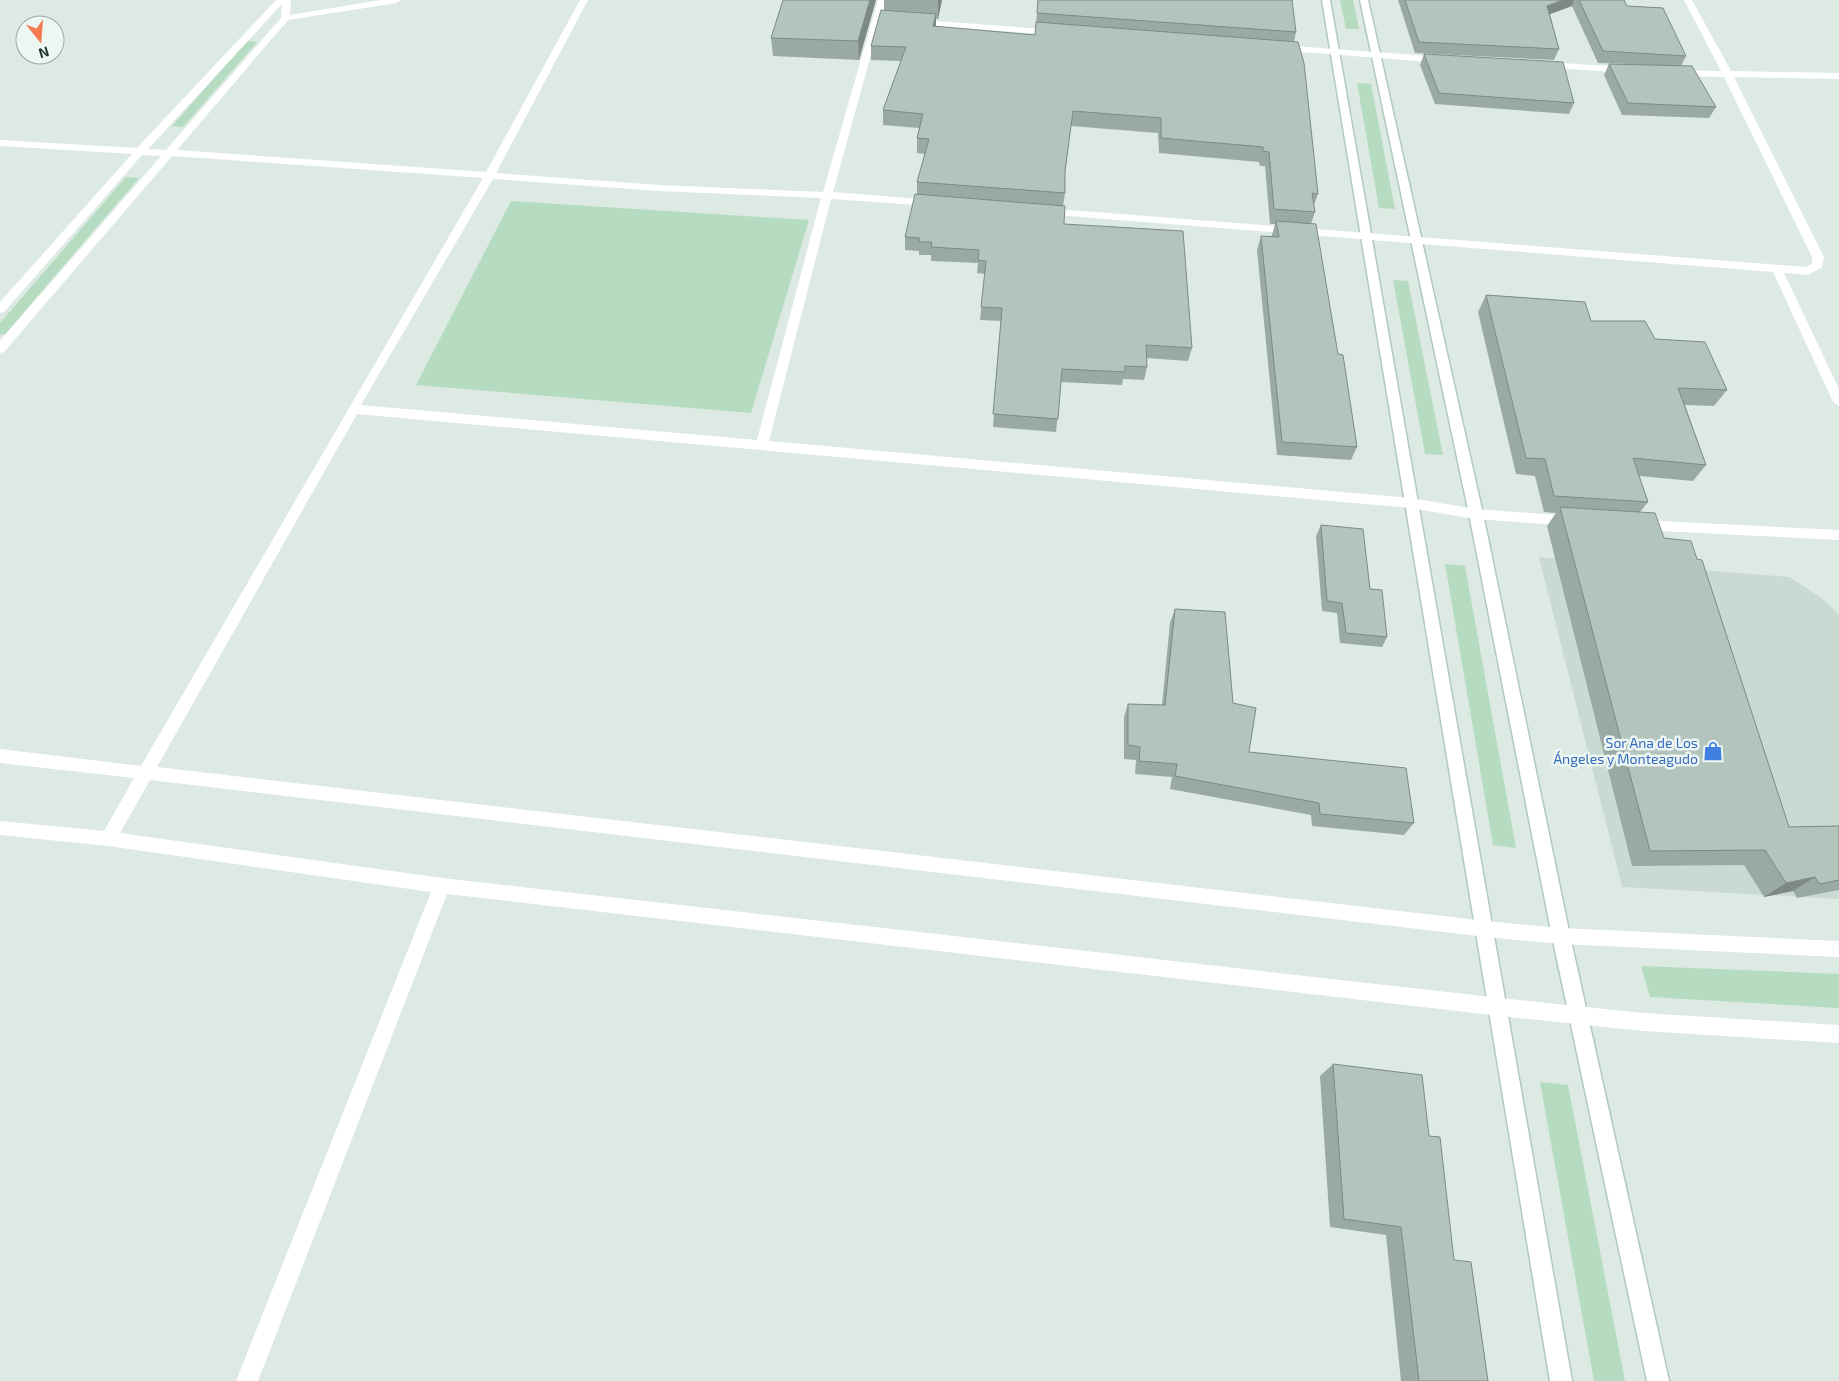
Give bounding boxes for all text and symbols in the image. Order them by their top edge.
north arrow [15,15,65,65]
text: N [37,43,51,63]
place label: Sor Ana de Los Ángeles y Monteagudo [1553,734,1698,767]
shop icon: Sor Ana de Los Ángeles y Monteagudo [1702,740,1724,762]

